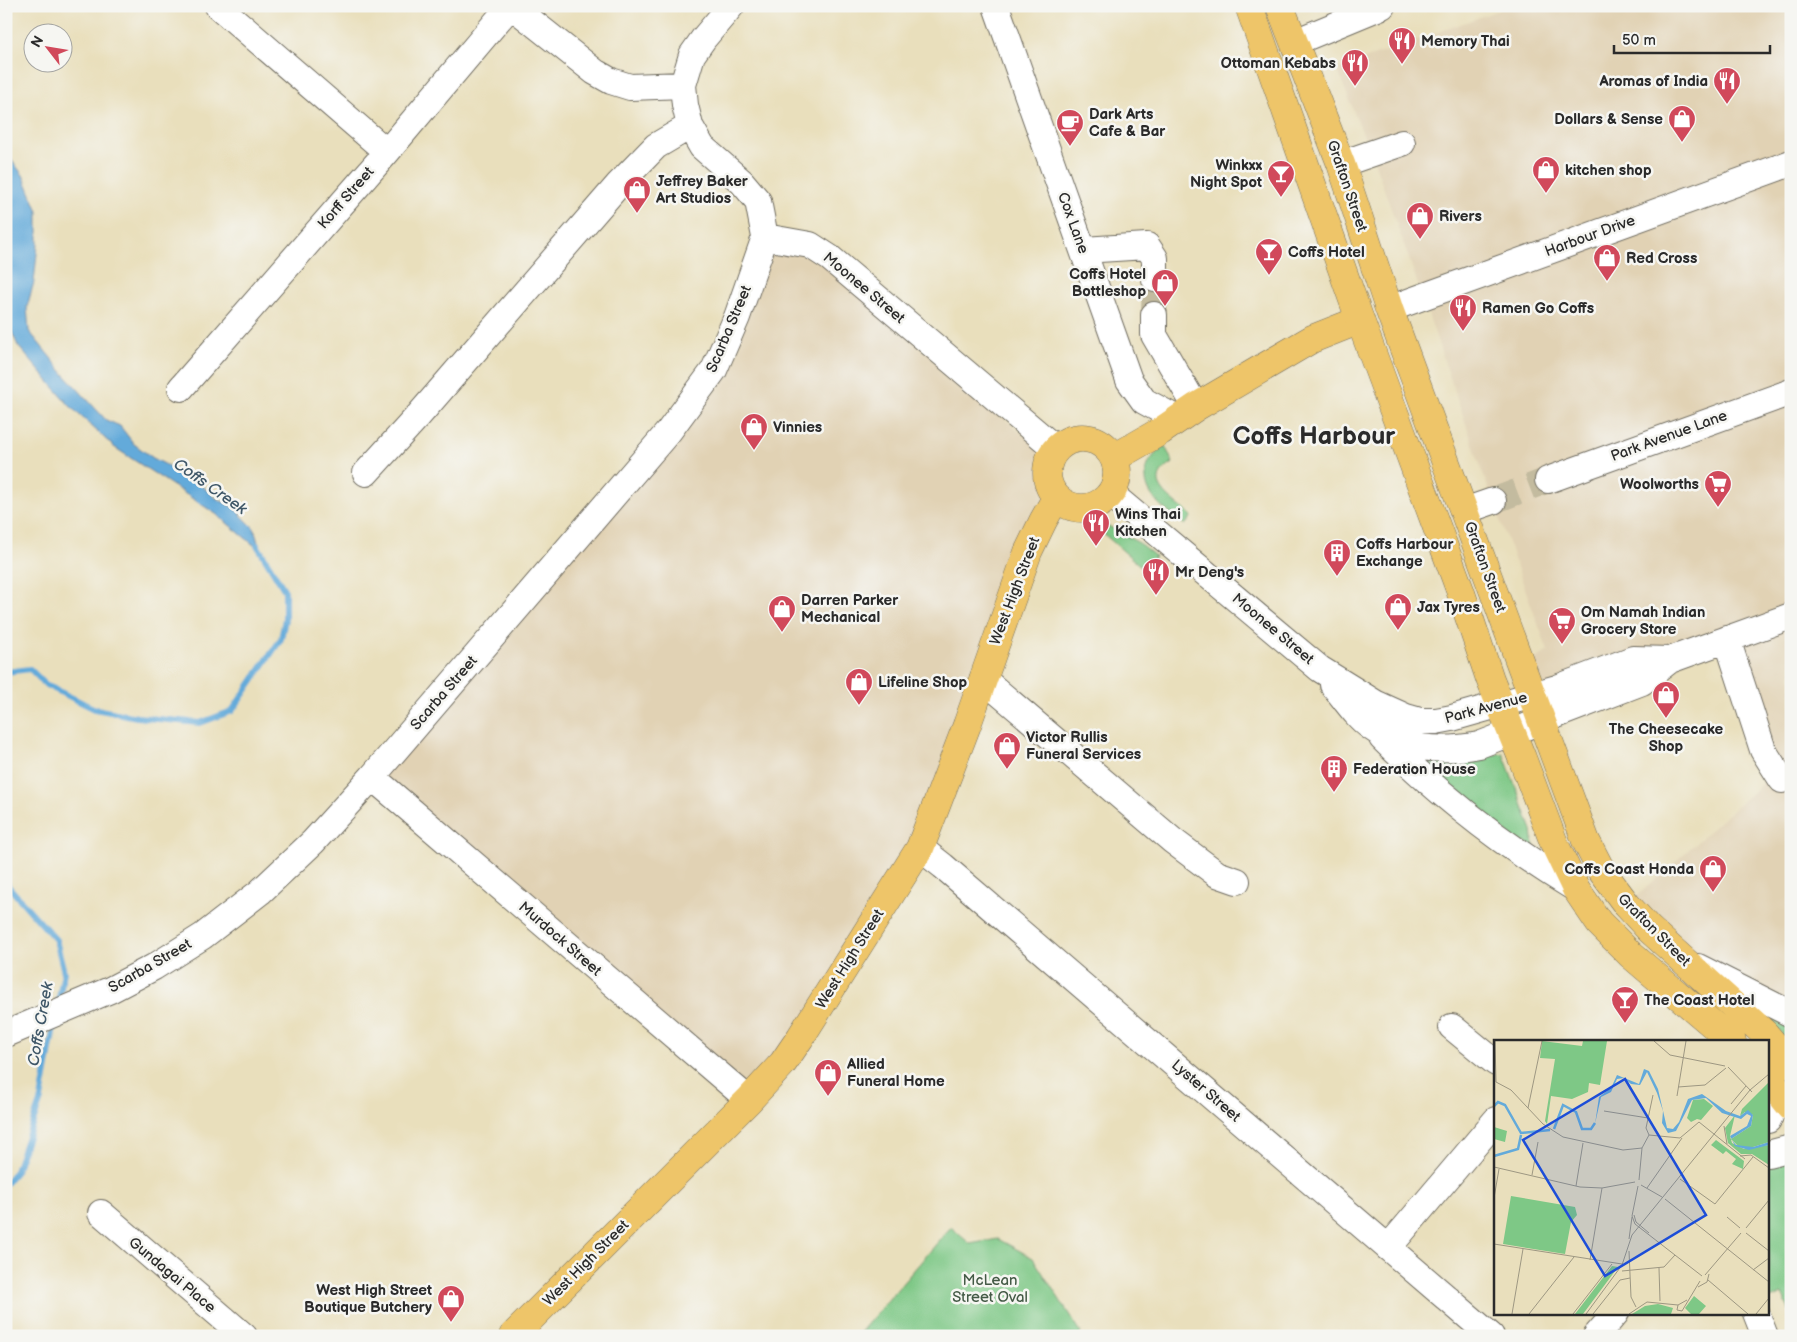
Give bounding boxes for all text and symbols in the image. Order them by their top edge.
north arrow [22,22,72,72]
scale bar [1614,22,1771,54]
restaurant icon: Memory Thai [1387,26,1417,65]
text: 50 m [1622,31,1656,50]
place label: Memory Thai [1421,32,1510,51]
text: N [27,33,47,50]
restaurant icon: Ottoman Kebabs [1340,48,1370,87]
place label: Ottoman Kebabs [1221,54,1336,73]
restaurant icon: Aromas of India [1712,66,1742,105]
place label: Aromas of India [1599,72,1708,91]
shop icon: Dollars & Sense [1667,104,1697,143]
place label: Dark Arts Cafe & Bar [1089,105,1166,141]
cafe icon: Dark Arts Cafe & Bar [1055,108,1085,147]
place label: Dollars & Sense [1554,110,1663,129]
street label: Grafton Street [1322,138,1372,235]
shop icon: kitchen shop [1531,155,1561,194]
place label: Winkxx Night Spot [1190,156,1262,192]
bar icon: Winkxx Night Spot [1266,159,1296,198]
place label: kitchen shop [1565,161,1652,180]
street label: Korff Street [314,163,379,233]
place label: Jeffrey Baker Art Studios [655,172,749,208]
shop icon: Jeffrey Baker Art Studios [622,175,652,214]
street label: Cox Lane [1053,190,1093,256]
shop icon: Rivers [1405,201,1435,240]
place label: Rivers [1439,207,1482,226]
street label: Harbour Drive [1542,211,1638,261]
bar icon: Coffs Hotel [1254,237,1284,276]
place label: Coffs Hotel [1288,243,1365,262]
shop icon: Red Cross [1592,243,1622,282]
street label: Moonee Street [819,248,909,328]
place label: Red Cross [1626,249,1697,268]
place label: Coffs Hotel Bottleshop [1069,265,1146,301]
shop icon: Coffs Hotel Bottleshop [1150,268,1180,307]
street label: Scarba Street [702,282,756,375]
restaurant icon: Ramen Go Coffs [1448,293,1478,332]
place label: Ramen Go Coffs [1482,299,1594,318]
street label: Park Avenue Lane [1608,406,1730,466]
shop icon: Vinnies [739,412,769,451]
place label: Vinnies [773,418,822,437]
district label: Coffs Harbour [1233,421,1396,452]
water label: Coffs Creek [170,455,251,520]
supermarket icon: Woolworths [1703,469,1733,508]
place label: Woolworths [1620,475,1699,494]
place label: Wins Thai Kitchen [1115,505,1181,541]
restaurant icon: Wins Thai Kitchen [1081,508,1111,547]
street label: Grafton Street [1460,519,1510,616]
street label: West High Street [986,534,1044,648]
place label: Coffs Harbour Exchange [1356,535,1454,571]
building icon: Coffs Harbour Exchange [1322,538,1352,577]
restaurant icon: Mr Deng's [1141,557,1171,596]
place label: Mr Deng's [1175,563,1244,582]
street label: Moonee Street [1228,589,1318,669]
place label: Darren Parker Mechanical [801,591,899,627]
shop icon: Jax Tyres [1383,592,1413,631]
shop icon: Darren Parker Mechanical [767,594,797,633]
place label: Jax Tyres [1417,598,1480,617]
place label: Om Namah Indian Grocery Store [1581,603,1705,639]
supermarket icon: Om Namah Indian Grocery Store [1547,606,1577,645]
street label: Scarba Street [406,651,482,734]
shop icon: Lifeline Shop [844,667,874,706]
place label: Lifeline Shop [878,673,967,692]
shop icon: The Cheesecake Shop [1651,680,1681,719]
street label: Park Avenue [1443,688,1529,728]
place label: The Cheesecake Shop [1609,720,1724,756]
place label: Victor Rullis Funeral Services [1026,728,1141,764]
shop icon: Victor Rullis Funeral Services [992,731,1022,770]
building icon: Federation House [1319,754,1349,793]
place label: Federation House [1353,760,1476,779]
shop icon: Coffs Coast Honda [1698,854,1728,893]
place label: Coffs Coast Honda [1564,860,1694,879]
street label: Grafton Street [1613,889,1695,971]
street label: Murdock Street [515,898,606,980]
street label: West High Street [812,905,889,1012]
street label: Scarba Street [105,934,195,997]
water label: Coffs Creek [24,979,58,1068]
bar icon: The Coast Hotel [1610,985,1640,1024]
place label: The Coast Hotel [1644,991,1754,1010]
inset map [1494,1040,1770,1314]
place label: Allied Funeral Home [846,1055,945,1091]
street label: Lyster Street [1168,1056,1245,1126]
shop icon: Allied Funeral Home [813,1058,843,1097]
street label: West High Street [539,1216,633,1310]
street label: Gundagai Place [125,1233,220,1317]
park label: McLean Street Oval [952,1271,1028,1307]
place label: West High Street Boutique Butchery [304,1281,432,1317]
shop icon: West High Street Boutique Butchery [436,1284,466,1323]

